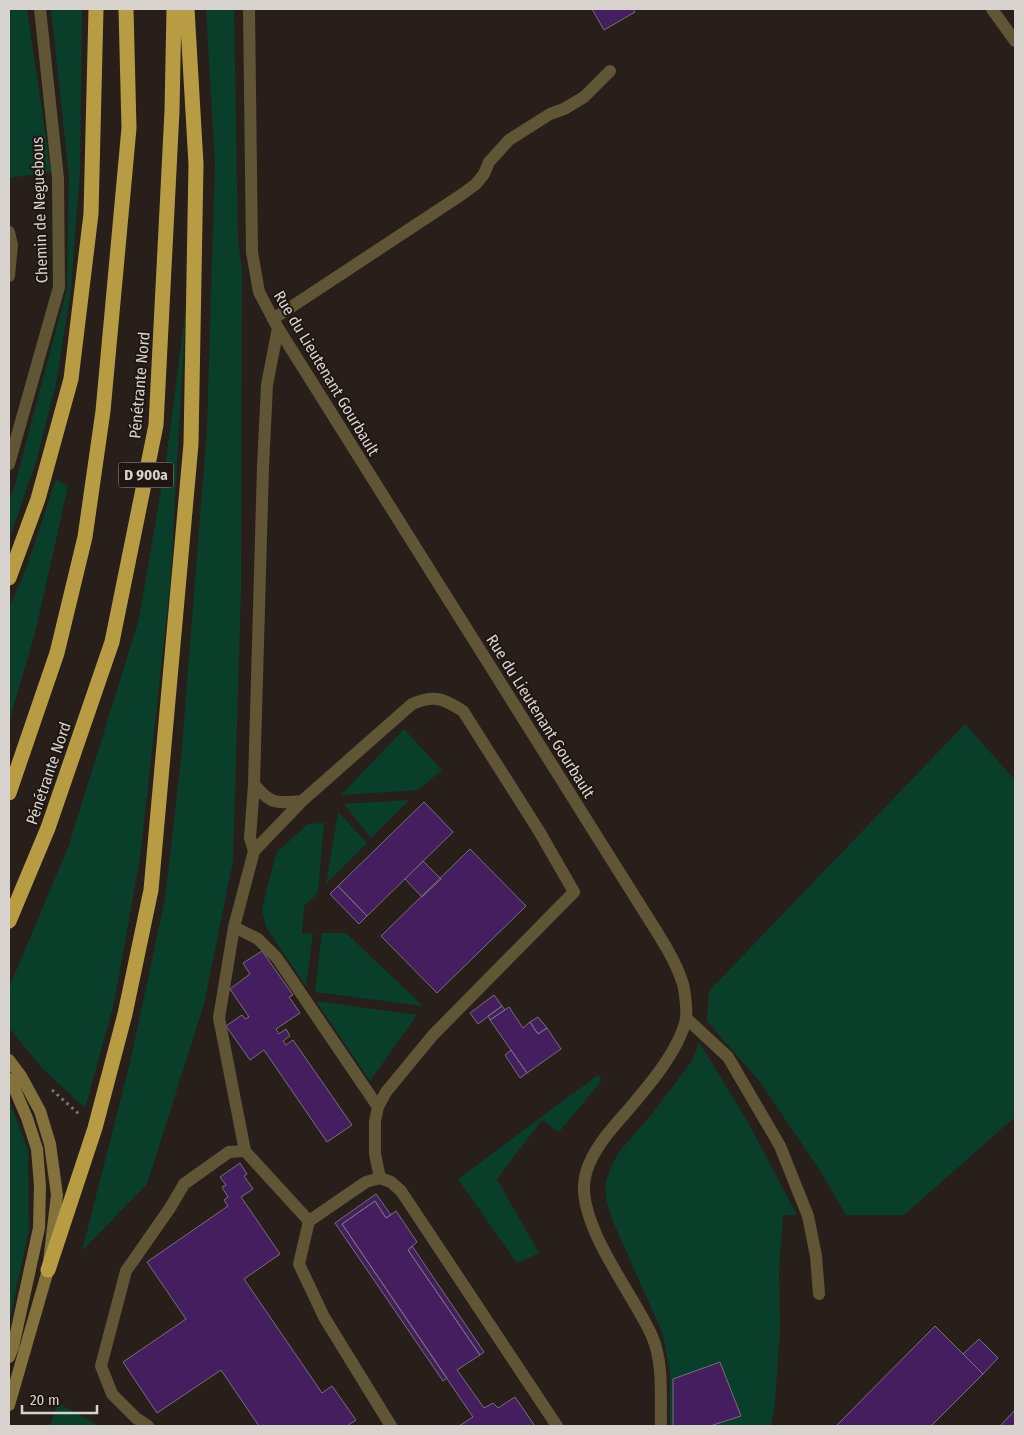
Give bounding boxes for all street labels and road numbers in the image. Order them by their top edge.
street label: Chemin de Neguebous [27,136,52,283]
street label: Rue du Lieutenant Gourbault [270,287,384,460]
street label: Pénétrante Nord [125,331,154,439]
road number: D 900a [118,462,174,488]
street label: Rue du Lieutenant Gourbault [482,631,599,802]
street label: Pénétrante Nord [22,719,75,827]

